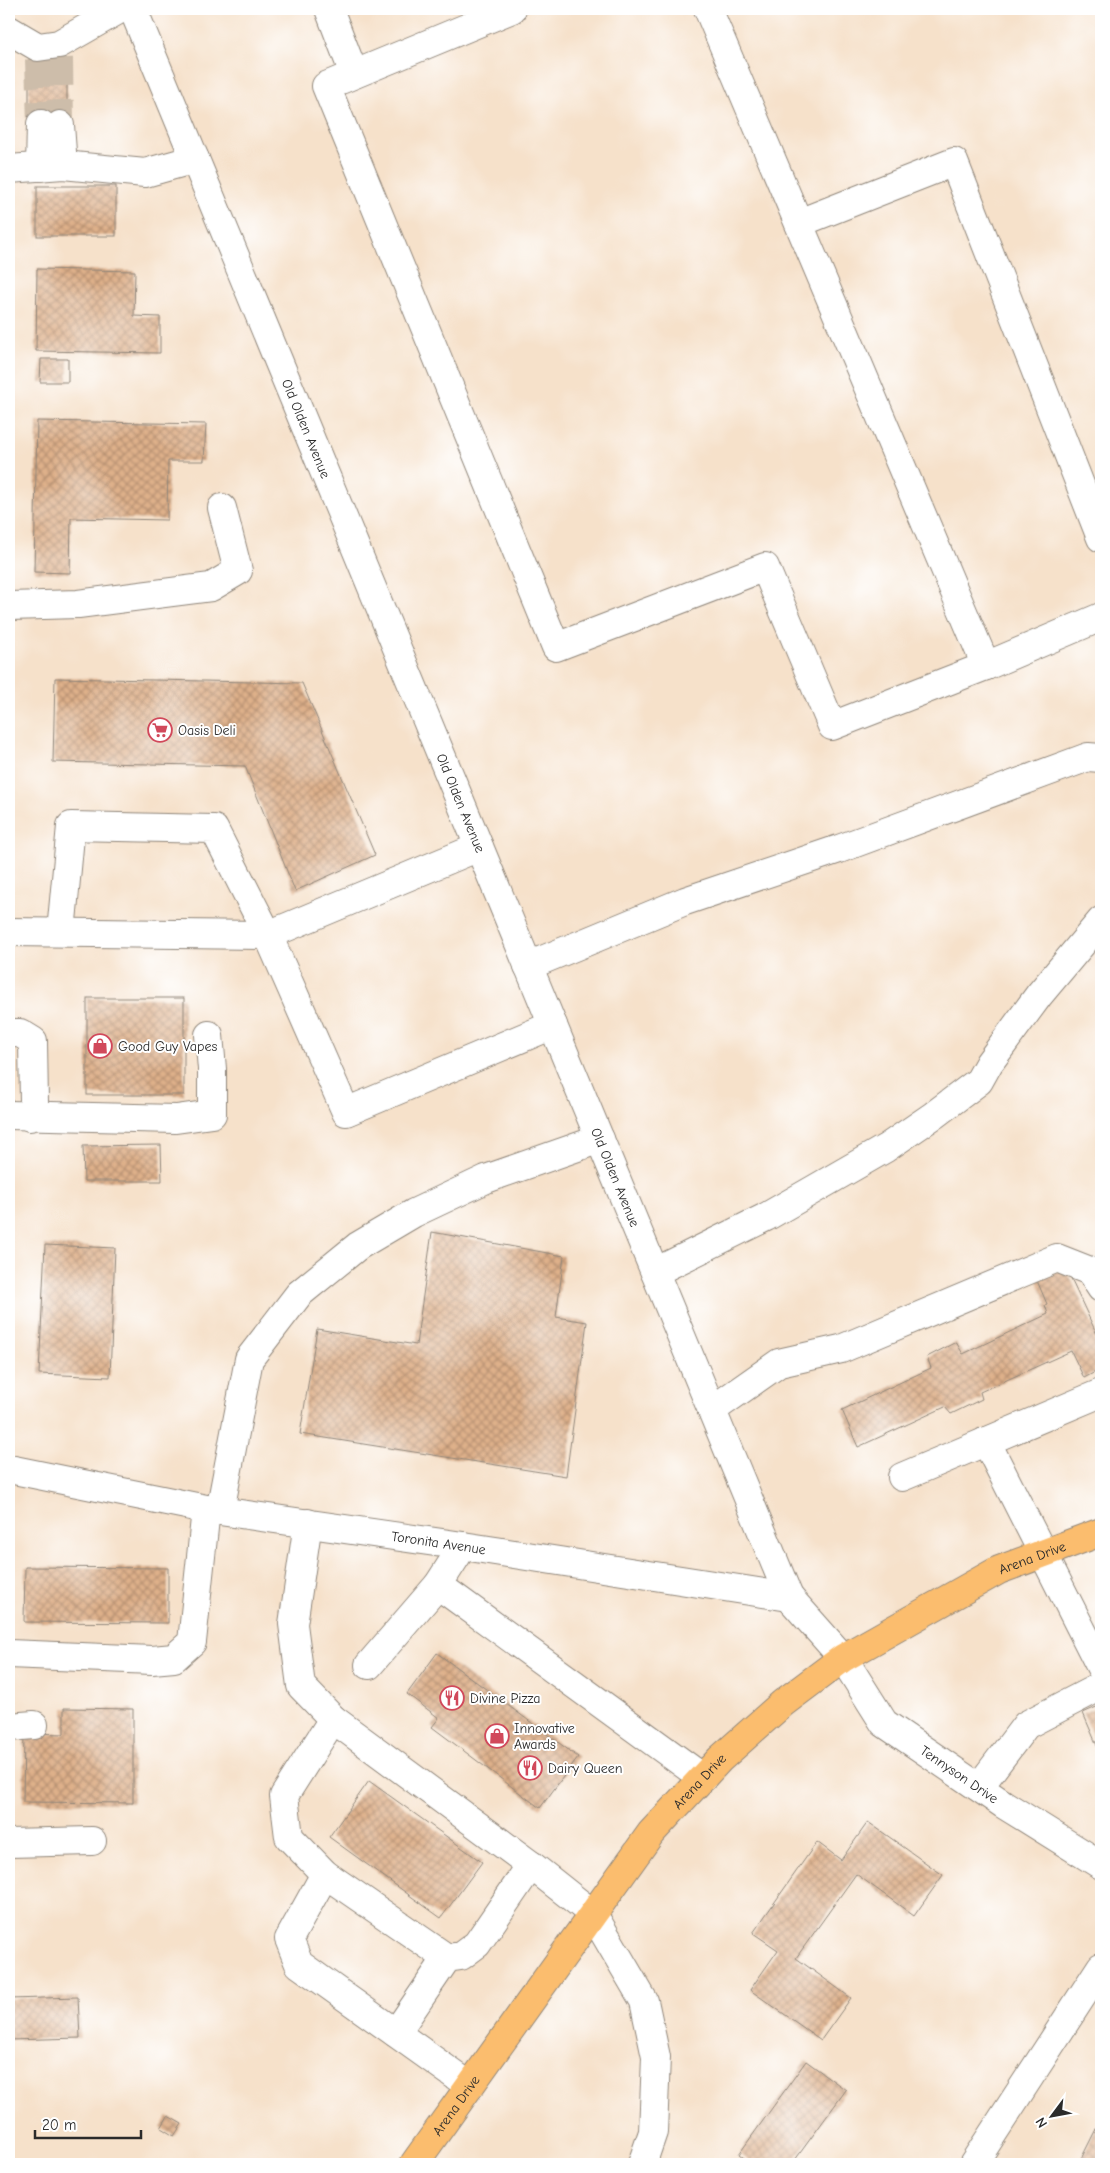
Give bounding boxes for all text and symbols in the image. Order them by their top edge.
street label: Old Olden Avenue [278,377,334,481]
supermarket icon: Oasis Deli [147,717,173,743]
place label: Oasis Deli [178,722,236,739]
street label: Old Olden Avenue [432,751,489,855]
shop icon: Good Guy Vapes [87,1033,113,1059]
place label: Good Guy Vapes [118,1038,217,1055]
street label: Old Olden Avenue [587,1125,643,1230]
street label: Toronita Avenue [390,1528,487,1558]
street label: Arena Drive [996,1538,1068,1578]
restaurant icon: Divine Pizza [439,1685,465,1711]
place label: Divine Pizza [470,1690,541,1707]
place label: Innovative Awards [514,1720,575,1753]
shop icon: Innovative Awards [484,1723,510,1749]
street label: Tennyson Drive [917,1742,1001,1807]
street label: Arena Drive [670,1750,730,1813]
restaurant icon: Dairy Queen [517,1755,543,1781]
place label: Dairy Queen [548,1760,623,1777]
street label: Arena Drive [429,2072,484,2139]
north arrow [1028,2090,1078,2140]
scale bar [35,2108,141,2140]
text: N [1032,2114,1051,2131]
text: 20 m [42,2116,76,2134]

